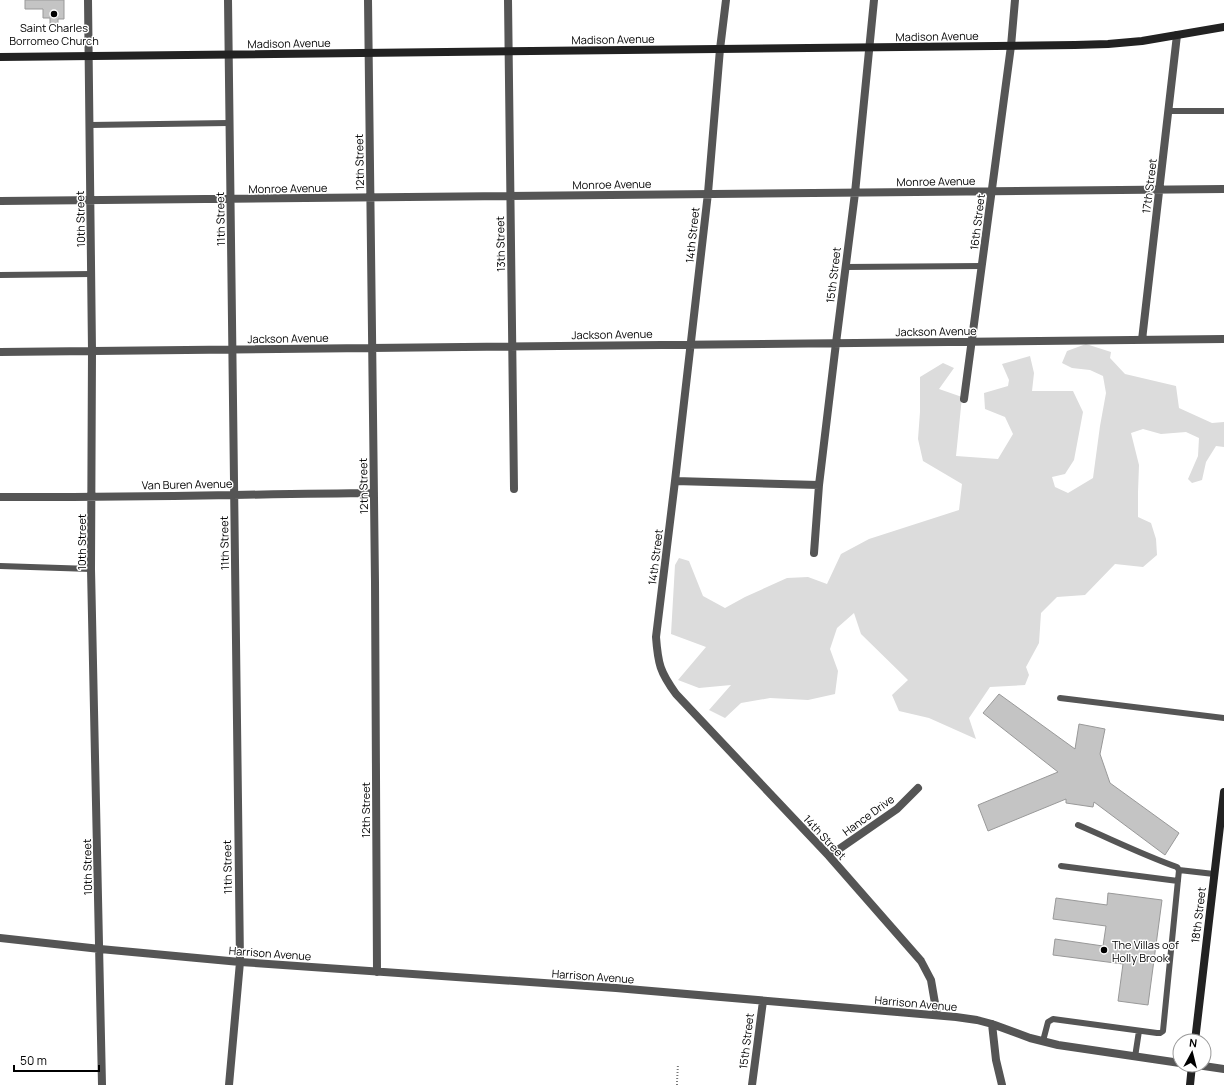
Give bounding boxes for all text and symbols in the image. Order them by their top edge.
marker: Saint Charles Borromeo Church [49,9,59,19]
place label: Saint Charles Borromeo Church [9,20,99,48]
street label: Madison Avenue [895,28,979,44]
street label: Madison Avenue [571,31,655,47]
street label: Madison Avenue [247,35,331,51]
street label: 12th Street [351,134,367,190]
street label: 17th Street [1138,158,1160,214]
street label: Monroe Avenue [896,173,976,189]
street label: Monroe Avenue [572,176,652,192]
street label: Monroe Avenue [248,180,328,196]
street label: 10th Street [72,191,88,247]
street label: 11th Street [212,192,228,246]
street label: 16th Street [966,193,988,251]
street label: 14th Street [682,206,702,264]
street label: 13th Street [492,216,508,272]
street label: 15th Street [822,246,844,304]
street label: Jackson Avenue [895,323,977,339]
street label: Jackson Avenue [571,326,653,342]
street label: Jackson Avenue [247,330,329,346]
street label: 12th Street [355,458,371,514]
street label: Van Buren Avenue [141,476,233,492]
street label: 10th Street [74,514,89,570]
street label: 11th Street [216,516,232,570]
street label: 14th Street [644,528,666,586]
street label: 12th Street [358,782,373,838]
street label: Hance Drive [839,791,897,839]
street label: 14th Street [800,811,850,863]
street label: 10th Street [79,839,95,895]
street label: 11th Street [219,840,235,894]
street label: 18th Street [1187,886,1209,944]
place label: The Villas oof Holly Brook [1112,937,1179,965]
street label: Harrison Avenue [228,943,312,963]
marker: The Villas oof Holly Brook [1099,945,1109,955]
street label: Harrison Avenue [551,966,635,986]
street label: Harrison Avenue [874,992,958,1014]
street label: 15th Street [735,1012,757,1070]
north arrow [1172,1033,1212,1073]
text: N [1188,1035,1198,1051]
scale bar [14,1047,99,1073]
text: 50 m [20,1052,47,1069]

